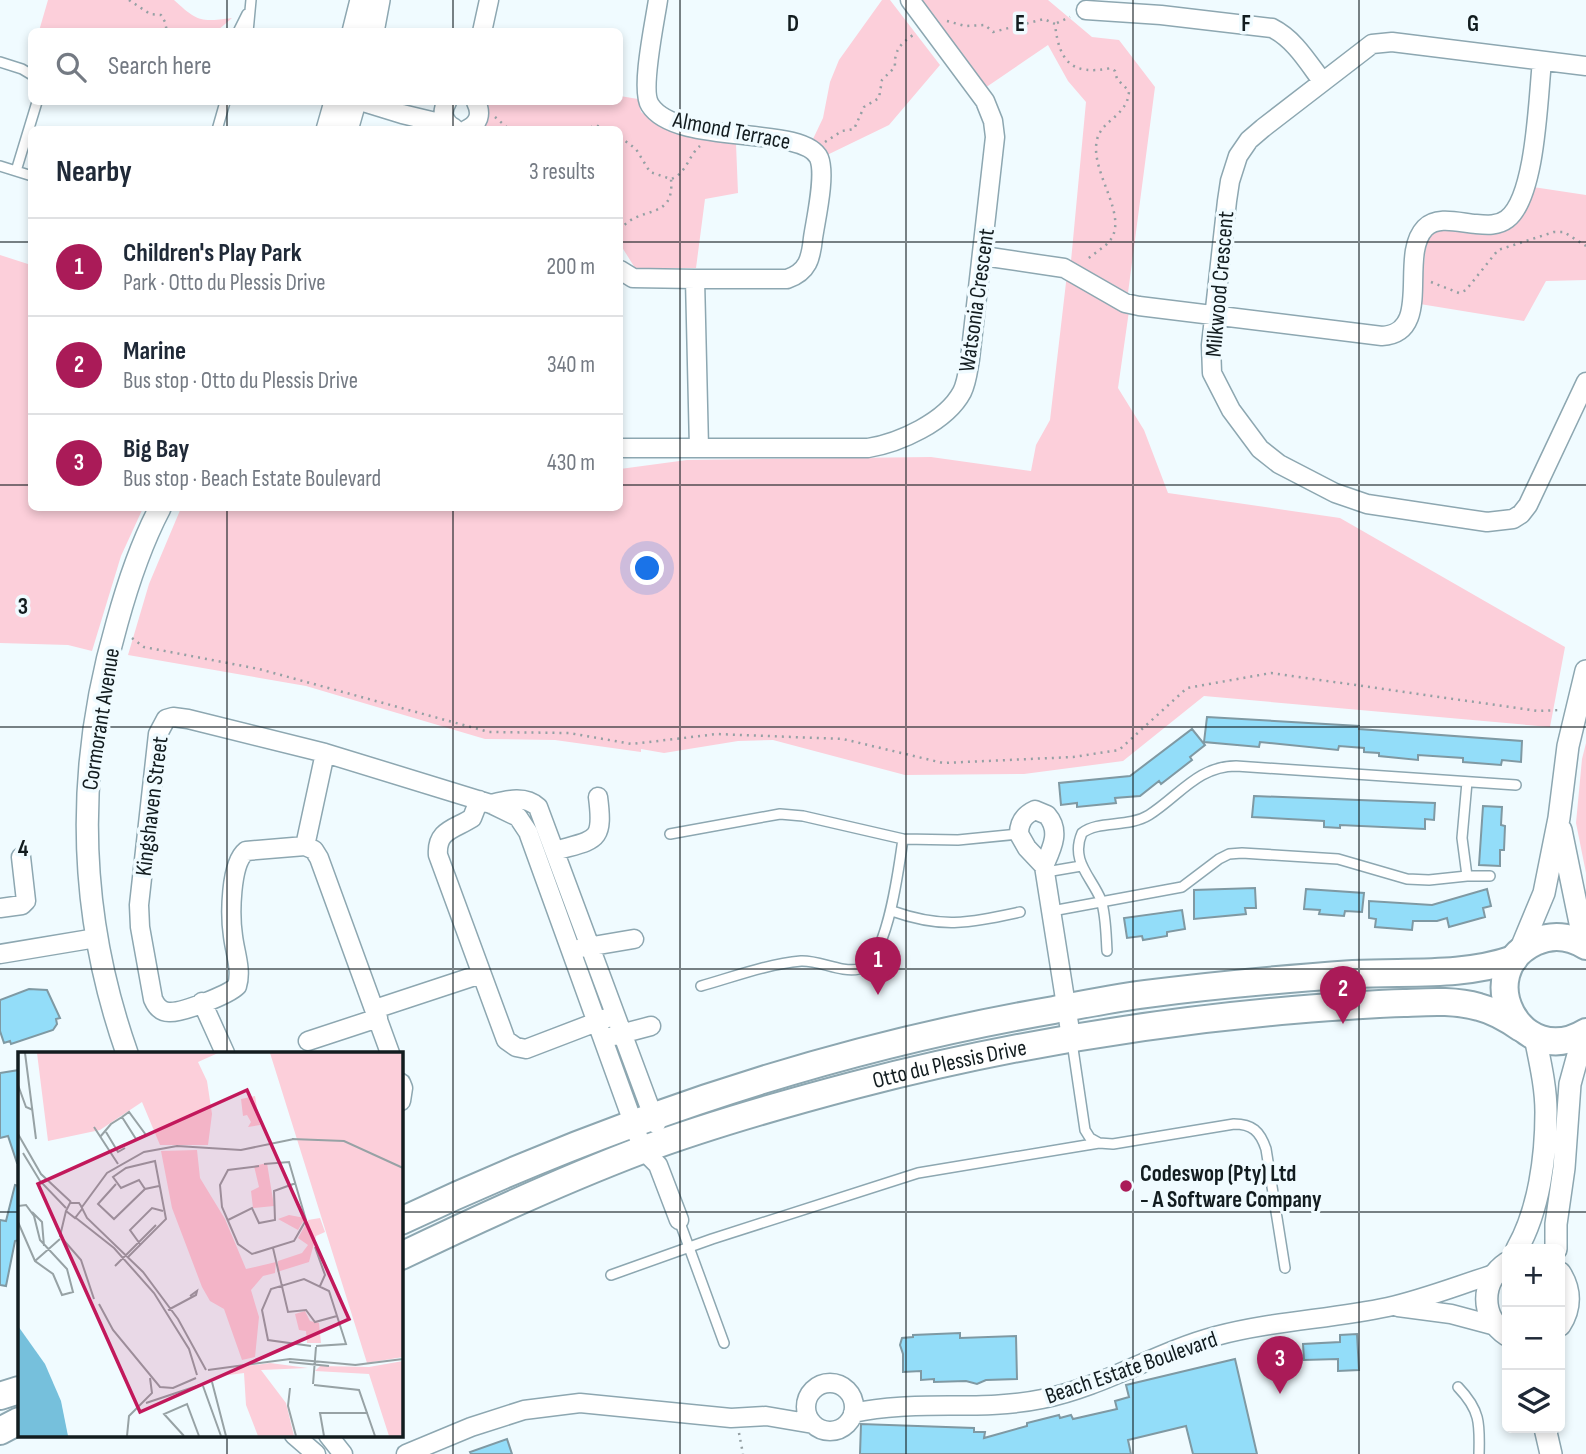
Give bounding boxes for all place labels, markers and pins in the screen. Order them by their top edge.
pin: 1 [855,937,901,995]
pin: 2 [1320,966,1366,1024]
place label: Codeswop (Pty) Ltd - A Software Company [1140,1160,1322,1214]
marker: Codeswop (Pty) Ltd - A Software Company [1118,1178,1134,1194]
pin: 3 [1257,1336,1303,1394]

